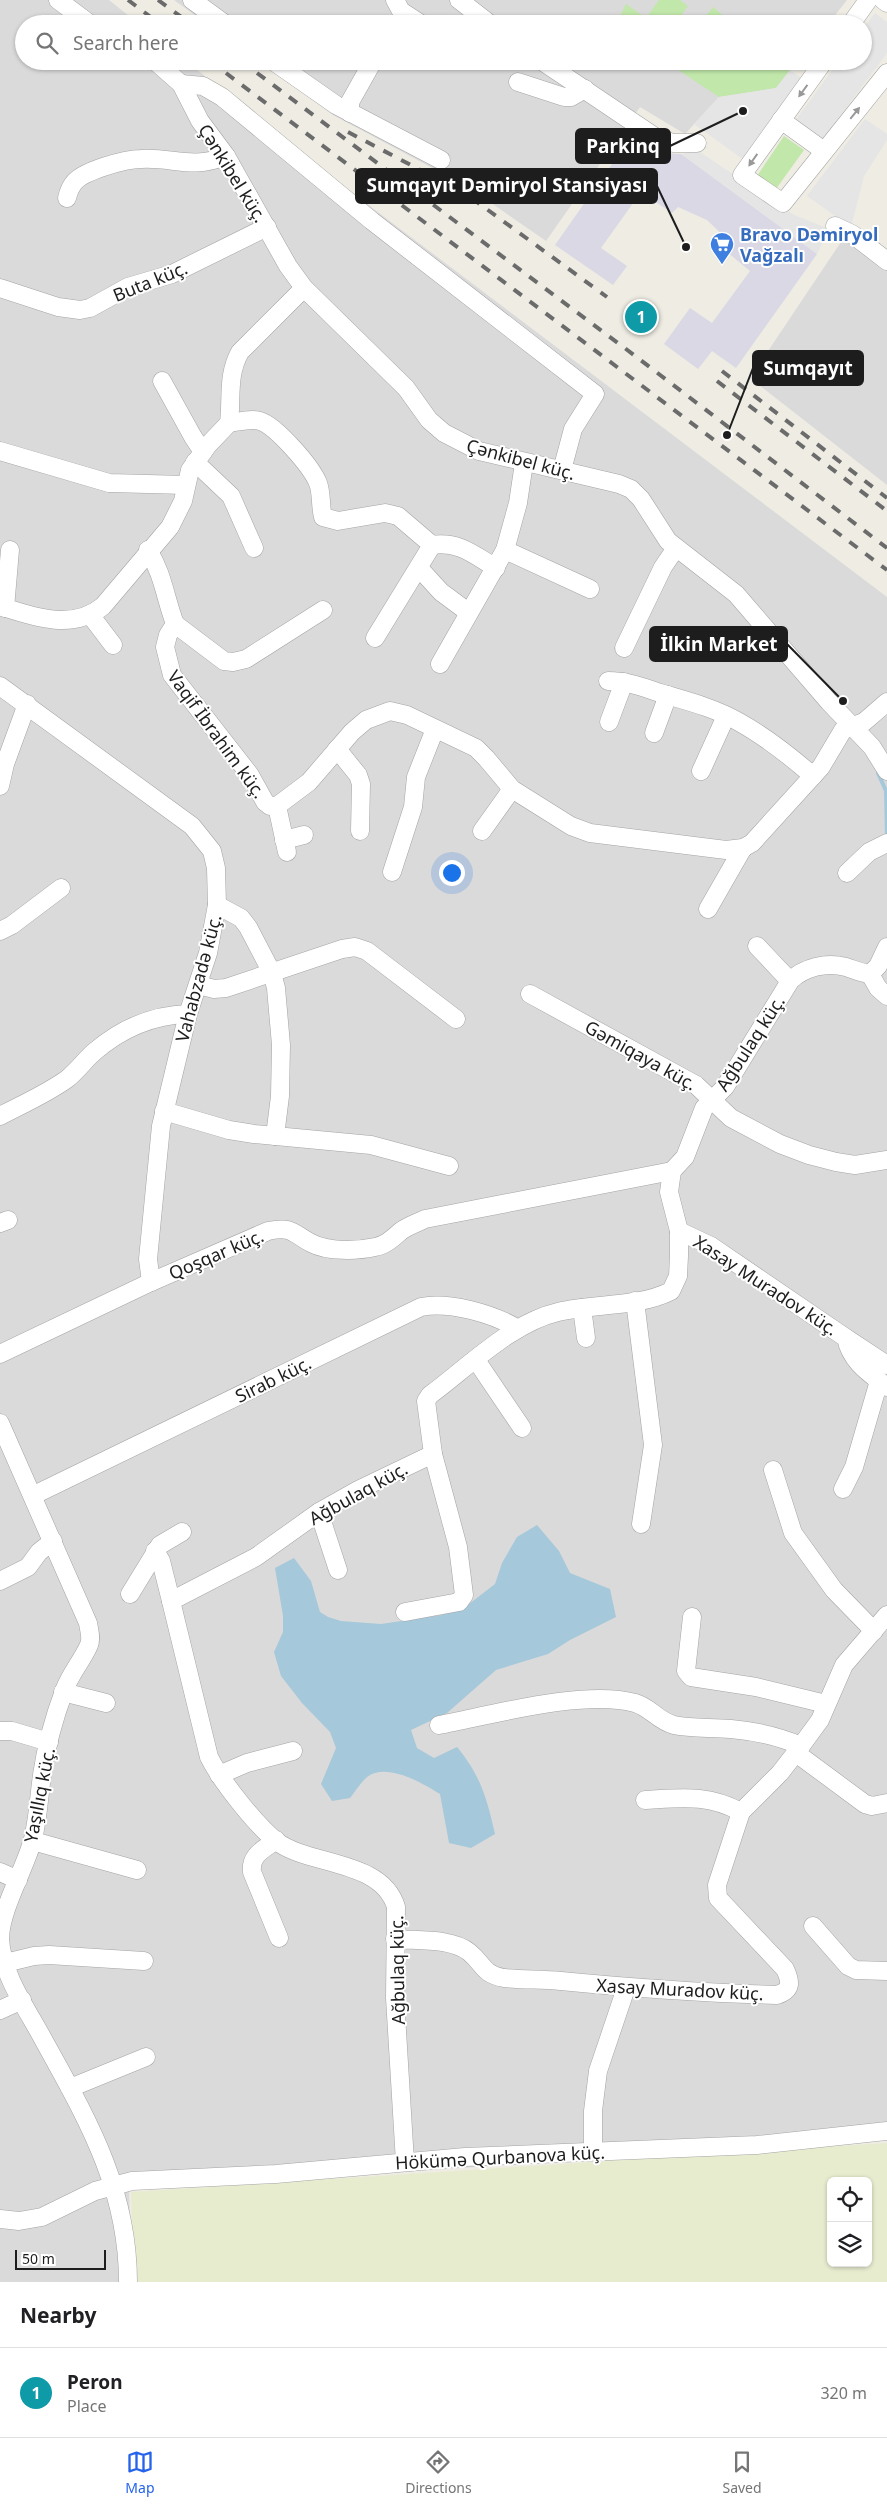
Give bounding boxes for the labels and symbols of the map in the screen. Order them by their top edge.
one-way arrow [798,84,808,98]
one-way arrow [849,107,860,120]
street label: Çənkibel küç. [193,119,273,227]
callout: Parkinq [576,129,670,163]
text: Parkinq [586,133,660,159]
one-way arrow [748,153,758,166]
callout: Sumqayıt Dəmiryol Stansiyası [356,169,657,203]
text: Sumqayıt Dəmiryol Stansiyası [367,172,647,198]
place label: Bravo Dəmiryol Vağzalı [740,222,878,267]
supermarket icon: Bravo Dəmiryol Vağzalı [709,231,735,265]
street label: Buta küç. [109,255,191,307]
pin: 1 [625,298,657,336]
callout: Sumqayıt [753,351,863,385]
text: Sumqayıt [763,355,853,381]
street label: Çənkibel küç. [464,433,578,485]
callout: İlkin Market [650,627,787,661]
text: İlkin Market [661,631,777,657]
street label: Vaqif İbrahim küç. [162,665,272,803]
your location [439,860,465,886]
street label: Vahabzadə küç. [169,911,227,1045]
street label: Ağbulaq küç. [710,991,790,1095]
street label: Gəmiqaya küç. [581,1014,701,1096]
street label: Qoşqar küç. [165,1223,267,1285]
street label: Xasay Muradov küç. [689,1229,843,1341]
street label: Sirab küç. [231,1350,315,1408]
street label: Ağbulaq küç. [304,1456,412,1530]
street label: Yaşıllıq küç. [18,1745,60,1845]
street label: Ağbulaq küç. [384,1915,410,2025]
street label: Xasay Muradov küç. [596,1973,764,2005]
street label: Hökümə Qurbanova küç. [394,2140,606,2174]
scale bar [15,2247,106,2270]

